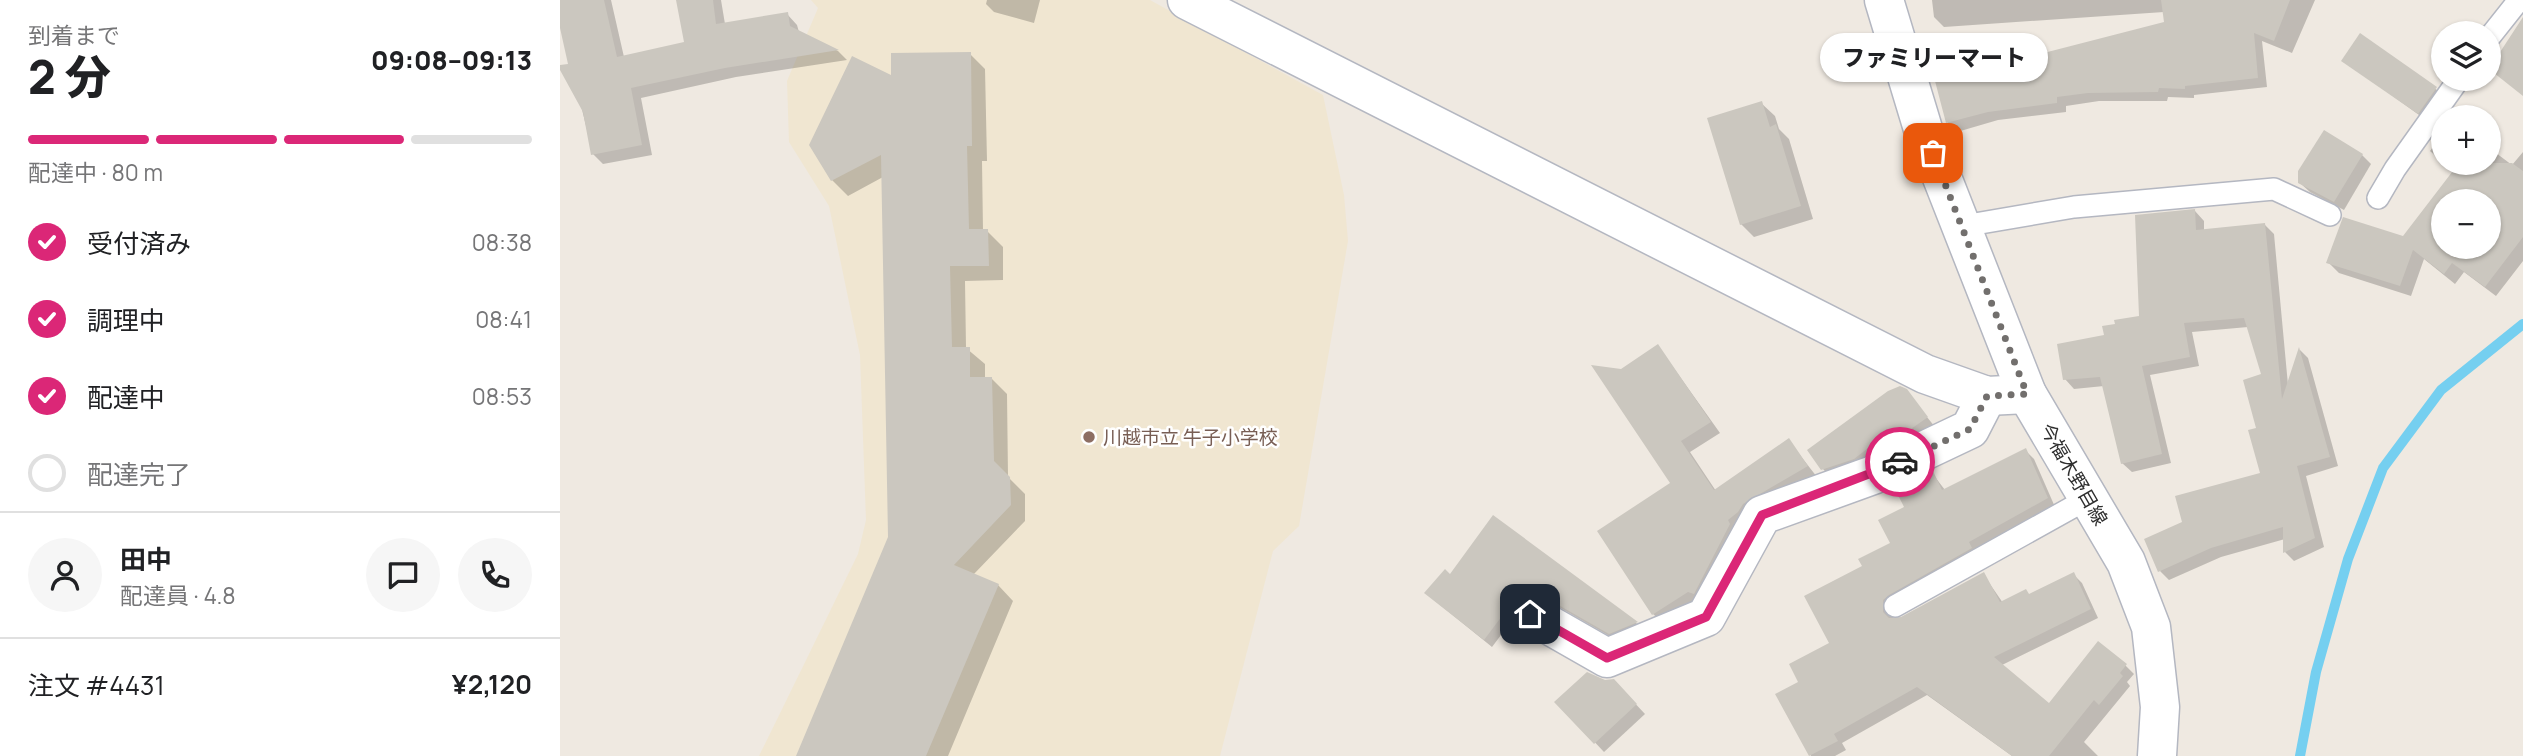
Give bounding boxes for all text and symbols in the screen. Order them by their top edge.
text: 到着まで [28,19,120,51]
map controls [2431,21,2501,259]
button: layers [2431,21,2501,91]
callout: ファミリーマート [1819,34,2047,83]
text: ファミリーマート [1842,41,2026,73]
text: 09:08–09:13 [371,42,532,78]
text: 2 分 [28,45,111,108]
button: + [2431,105,2501,175]
pin [1903,123,1963,183]
icon: bag [1914,134,1952,172]
text: 配達中 · 80 m [28,156,163,188]
button: − [2431,189,2501,259]
icon: check [28,223,66,261]
text: 受付済み [87,225,191,261]
text: 08:38 [472,226,532,258]
icon: check [28,300,66,338]
text: 調理中 [87,302,165,338]
text: 08:41 [475,303,532,335]
icon: check [28,377,66,415]
text: 配達中 [87,379,165,415]
text: 08:53 [472,380,532,412]
street label: 今福木野目線 [2034,418,2114,530]
place label: 川越市立 牛子小学校 [1103,424,1278,450]
courier [1865,427,1935,497]
marker: 川越市立 牛子小学校 [1081,429,1097,445]
icon: car [1881,443,1919,481]
text: 配達完了 [87,456,191,492]
button: person [28,538,102,612]
button: chat [366,538,440,612]
button: phone [458,538,532,612]
text: 田中 [120,541,172,577]
text: 配達員 · 4.8 [120,579,236,611]
pin [1500,584,1560,644]
icon: home [1511,595,1549,633]
text: ¥2,120 [452,666,532,702]
text: 注文 #4431 [28,667,165,703]

